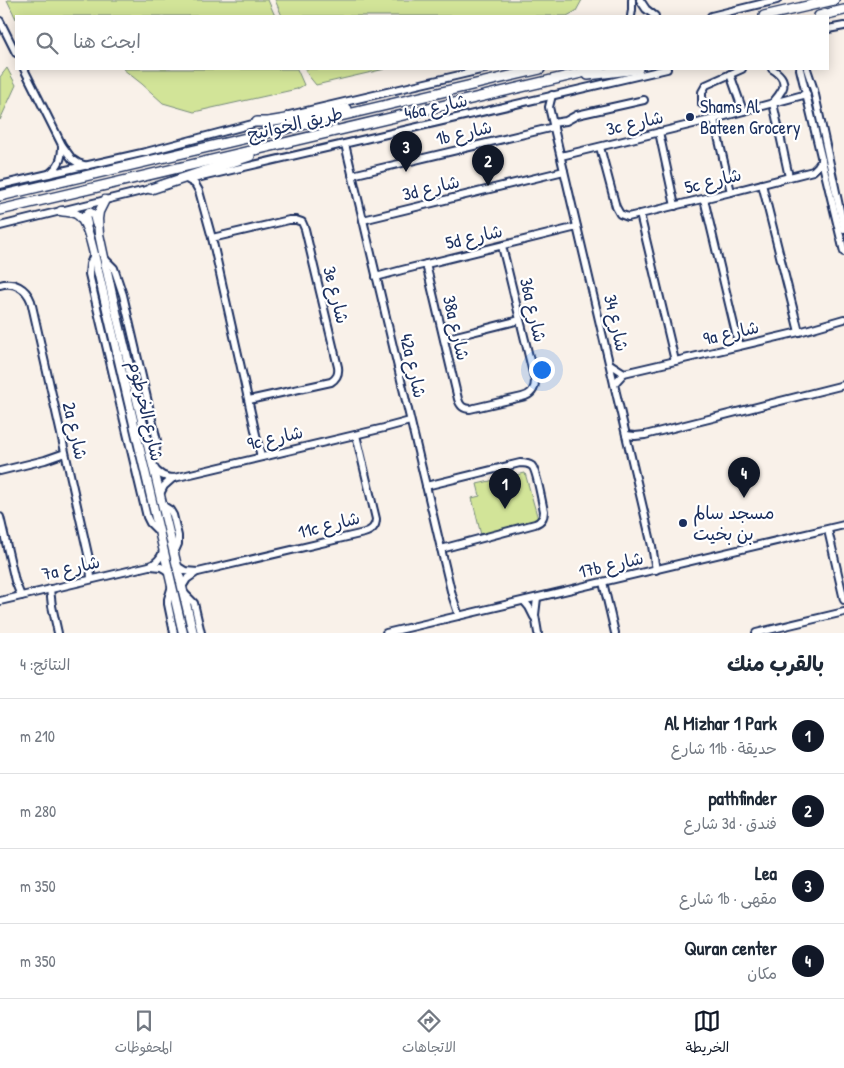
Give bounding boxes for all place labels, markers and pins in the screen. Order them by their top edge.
place label: Shams Al Bateen Grocery [700,94,801,140]
marker: Shams Al Bateen Grocery [684,111,696,123]
pin: 3 [390,131,422,172]
pin: 2 [472,145,504,186]
pin: 4 [728,457,760,498]
pin: 1 [489,468,521,509]
place label: مسجد سالم بن بخيت [693,500,774,546]
marker: مسجد سالم بن بخيت [677,517,689,529]

